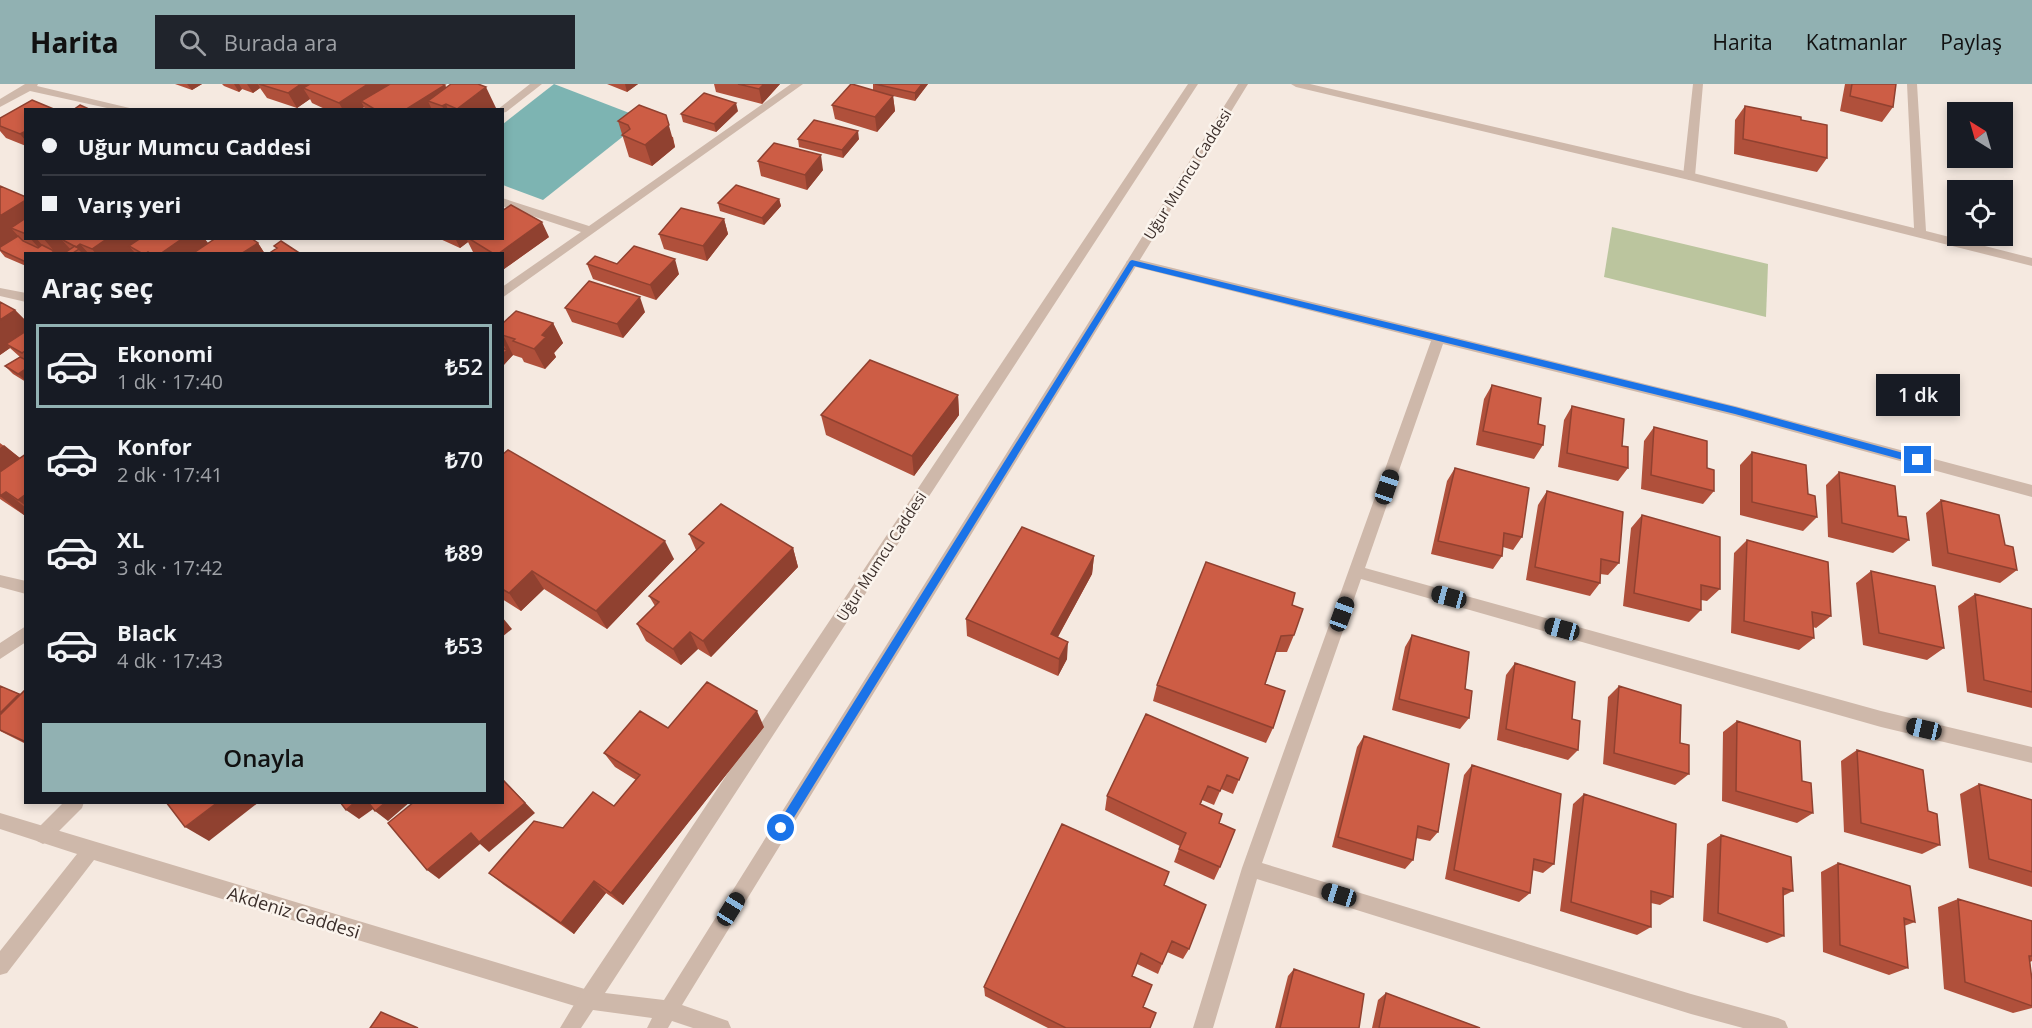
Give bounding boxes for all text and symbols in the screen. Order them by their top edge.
search box [155,15,575,69]
text: Harita [30,23,119,61]
icon: search [176,26,209,59]
text: Burada ara [224,27,337,57]
text: Harita [1712,28,1773,56]
text: Katmanlar [1806,28,1907,56]
text: Paylaş [1940,28,2002,56]
north arrow [1947,102,2013,168]
map controls [1947,102,2013,246]
street label: Uğur Mumcu Caddesi [1139,105,1235,243]
text: Uğur Mumcu Caddesi [78,131,311,161]
button: locate [1947,180,2013,246]
text: Varış yeri [78,189,181,219]
text: Araç seç [42,269,153,306]
text: Ekonomi [117,338,213,368]
icon: car [45,339,99,393]
text: ₺52 [445,351,483,381]
text: 1 dk · 17:40 [117,368,223,395]
callout: 1 dk [1876,373,1960,415]
text: 1 dk [1898,381,1938,408]
text: Konfor [117,431,192,461]
icon: car [45,432,99,486]
text: ₺70 [445,444,483,474]
route end [1904,446,1931,473]
text: 2 dk · 17:41 [117,461,223,488]
car [1373,467,1401,507]
street label: Uğur Mumcu Caddesi [832,487,930,625]
text: XL [117,524,144,554]
icon: car [45,525,99,579]
text: ₺89 [445,537,483,567]
text: 3 dk · 17:42 [117,554,223,581]
car [1429,584,1469,610]
car [1327,594,1357,634]
car [1542,616,1582,642]
text: Black [117,617,177,647]
icon: car [45,618,99,672]
text: ₺53 [445,630,483,660]
text: 4 dk · 17:43 [117,647,223,674]
car [1904,716,1944,742]
button: Onayla [42,723,486,792]
route start [767,814,794,841]
street label: Akdeniz Caddesi [225,880,363,944]
car [1319,881,1359,909]
car [714,889,748,929]

